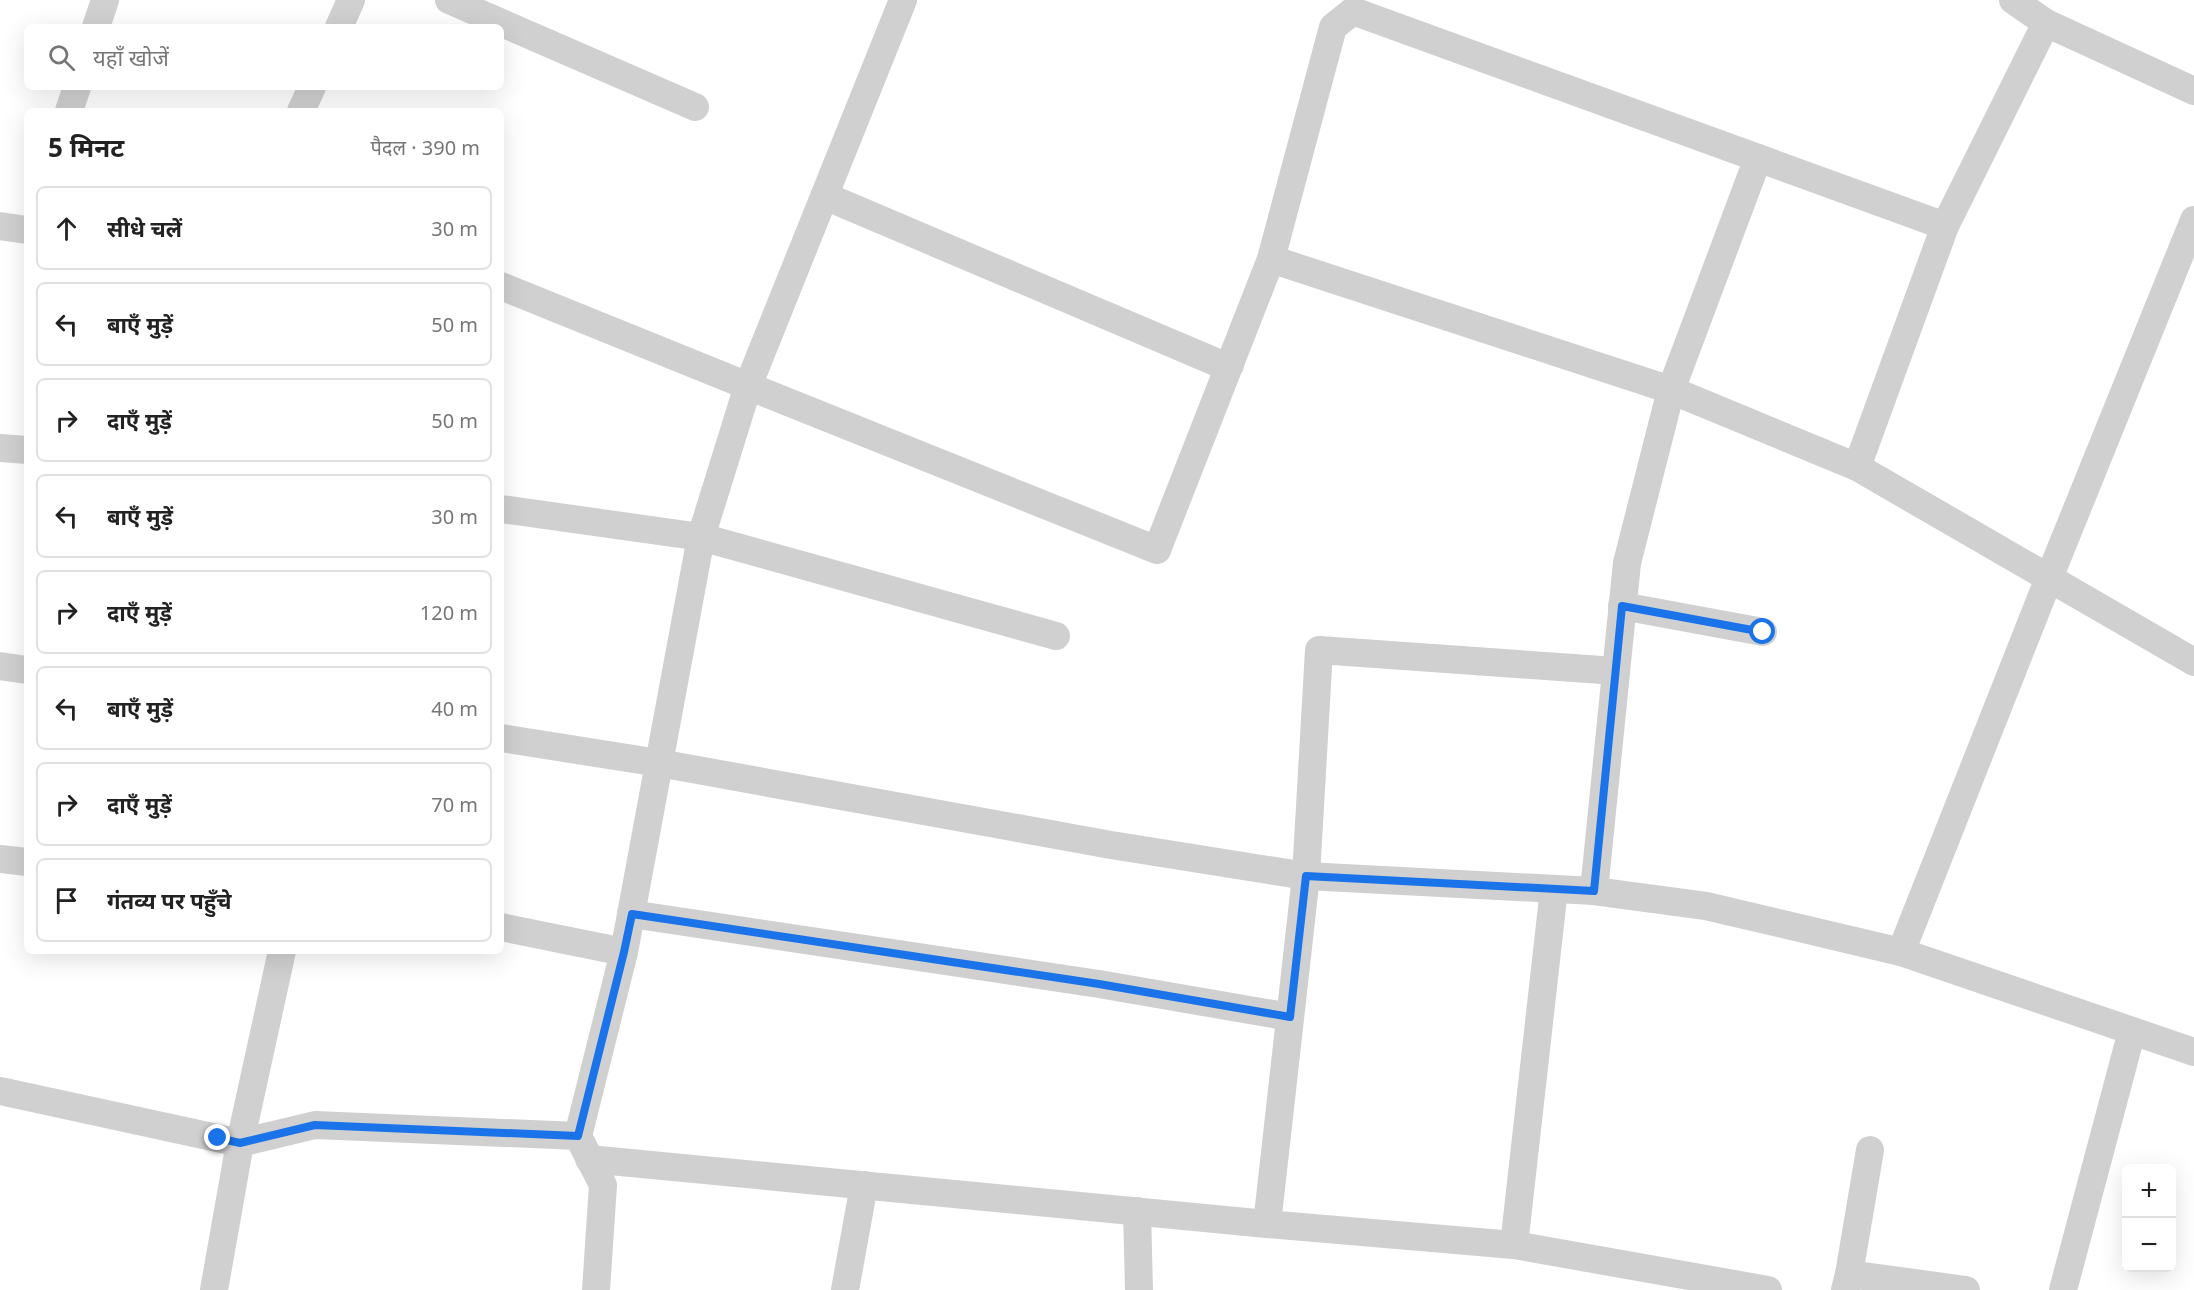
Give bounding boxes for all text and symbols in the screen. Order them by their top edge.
search box [24,24,504,90]
icon: search [45,41,78,74]
text: यहाँ खोजें [93,42,169,72]
text: 5 मिनट [48,129,124,165]
text: पैदल · 390 m [370,134,480,161]
icon: ahead [50,212,83,245]
text: सीधे चलें [107,213,182,243]
text: 30 m [431,215,478,242]
icon: left [50,308,83,341]
text: बाएँ मुड़ें [107,309,173,339]
text: 50 m [431,311,478,338]
icon: right [50,404,83,437]
text: दाएँ मुड़ें [107,405,172,435]
text: 50 m [431,407,478,434]
icon: left [50,500,83,533]
text: बाएँ मुड़ें [107,501,173,531]
text: 30 m [431,503,478,530]
icon: right [50,596,83,629]
text: दाएँ मुड़ें [107,597,172,627]
text: 120 m [420,599,478,626]
route start [1749,618,1775,644]
icon: left [50,692,83,725]
text: बाएँ मुड़ें [107,693,173,723]
text: 40 m [431,695,478,722]
icon: right [50,788,83,821]
text: दाएँ मुड़ें [107,789,172,819]
text: 70 m [431,791,478,818]
icon: arrive [50,884,83,917]
text: गंतव्य पर पहुँचे [107,885,232,915]
route end [204,1124,230,1150]
map controls [2122,1164,2176,1272]
button: + [2122,1164,2176,1218]
button: − [2122,1218,2176,1272]

